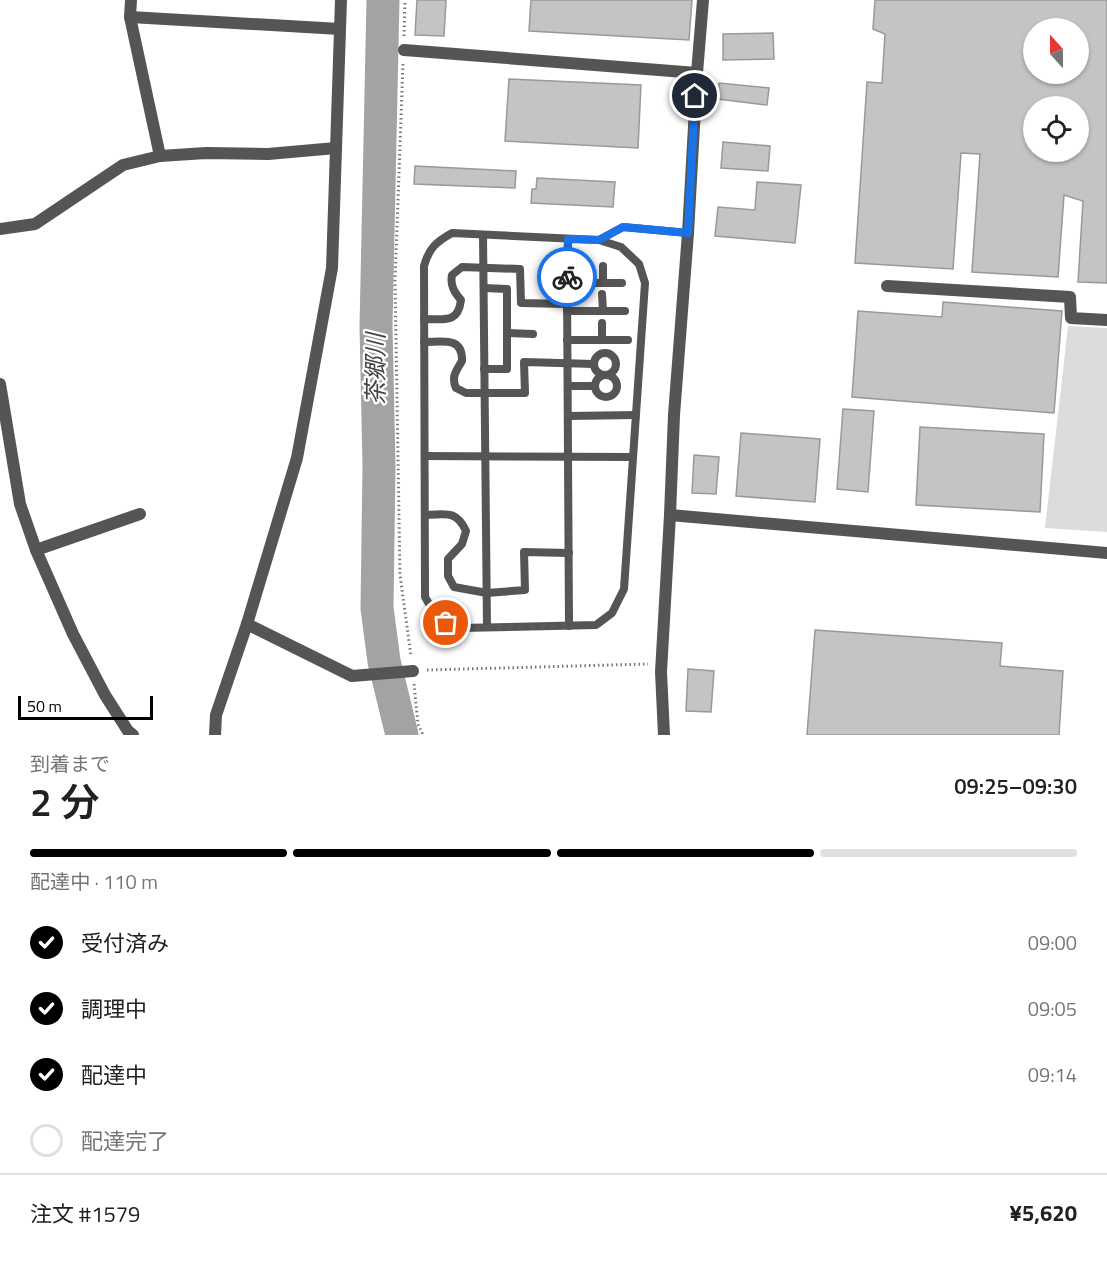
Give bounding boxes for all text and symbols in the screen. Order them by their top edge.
north arrow [1023,18,1089,84]
map controls [1023,18,1089,162]
pin [669,70,720,121]
icon: home [678,79,711,112]
button: locate [1023,96,1089,162]
courier [537,247,597,307]
icon: bike [551,261,584,294]
water label: 茶郷川 [357,330,393,405]
pin [420,597,471,648]
icon: bag [429,606,462,639]
scale bar [18,693,153,720]
text: 50 m [27,694,62,718]
text: 到着まで [30,748,110,779]
text: 09:25–09:30 [954,769,1077,803]
text: 2 分 [30,772,99,831]
text: 配達中 · 110 m [30,866,158,897]
icon: check [30,926,63,959]
text: 受付済み [81,926,169,960]
text: 09:00 [1028,927,1077,958]
icon: check [30,992,63,1025]
text: 調理中 [81,992,147,1026]
text: 09:05 [1028,993,1077,1024]
icon: check [30,1058,63,1091]
text: 配達中 [81,1058,147,1092]
text: 09:14 [1028,1059,1077,1090]
text: 配達完了 [81,1124,169,1158]
text: ¥5,620 [1010,1196,1077,1230]
text: 注文 #1579 [30,1197,140,1231]

